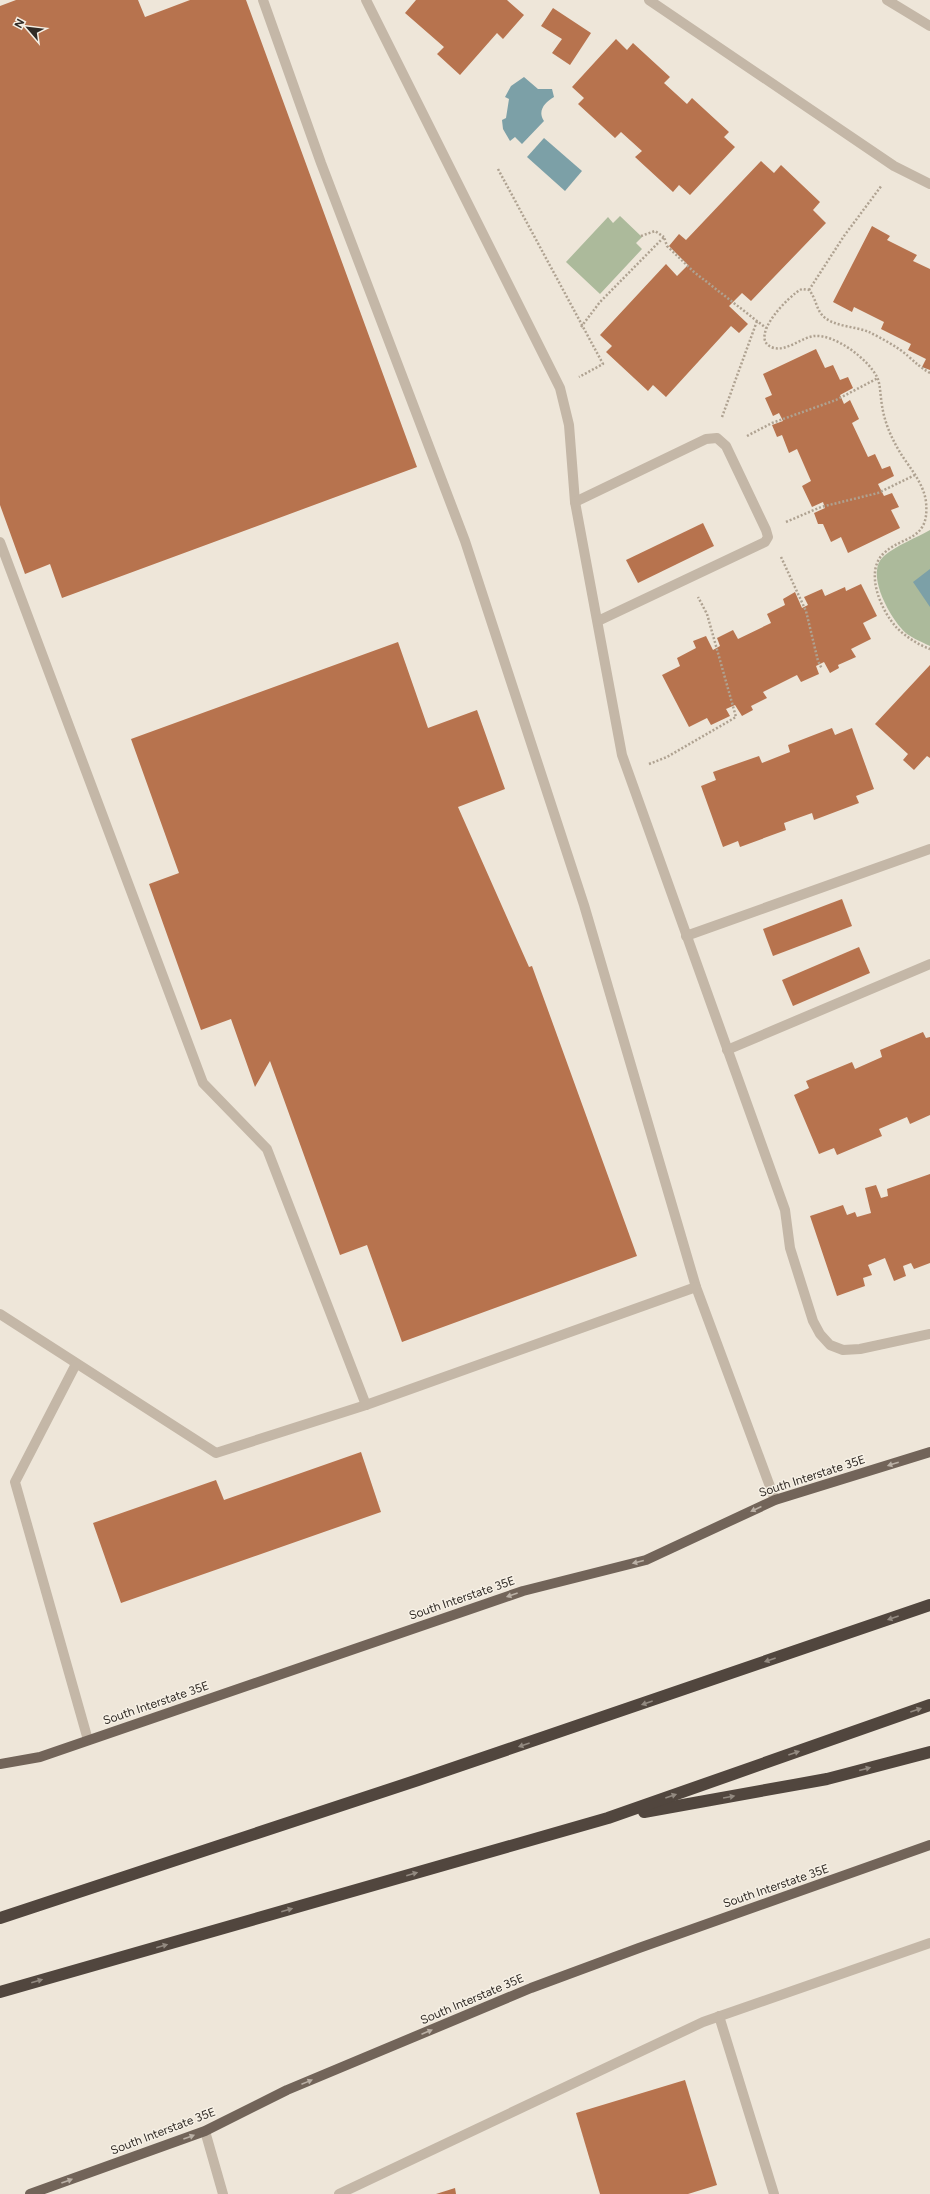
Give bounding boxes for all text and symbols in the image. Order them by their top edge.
north arrow [8,8,48,48]
text: N [12,17,27,30]
street label: South Interstate 35E [757,1452,867,1500]
one-way arrow [886,1461,898,1467]
one-way arrow [750,1506,762,1512]
one-way arrow [631,1559,643,1565]
street label: South Interstate 35E [407,1573,517,1623]
one-way arrow [506,1592,518,1598]
one-way arrow [887,1615,899,1621]
one-way arrow [764,1658,776,1664]
street label: South Interstate 35E [101,1678,211,1728]
one-way arrow [641,1700,653,1706]
one-way arrow [911,1706,923,1712]
one-way arrow [518,1742,530,1748]
one-way arrow [788,1749,800,1755]
one-way arrow [859,1766,871,1772]
one-way arrow [666,1793,678,1799]
one-way arrow [723,1794,735,1800]
street label: South Interstate 35E [721,1861,831,1911]
one-way arrow [407,1871,419,1877]
one-way arrow [282,1907,294,1913]
one-way arrow [156,1942,169,1948]
street label: South Interstate 35E [418,1971,526,2027]
one-way arrow [32,1978,44,1984]
one-way arrow [422,2029,434,2035]
one-way arrow [302,2079,314,2085]
street label: South Interstate 35E [109,2105,217,2157]
one-way arrow [184,2133,196,2139]
one-way arrow [61,2177,73,2183]

